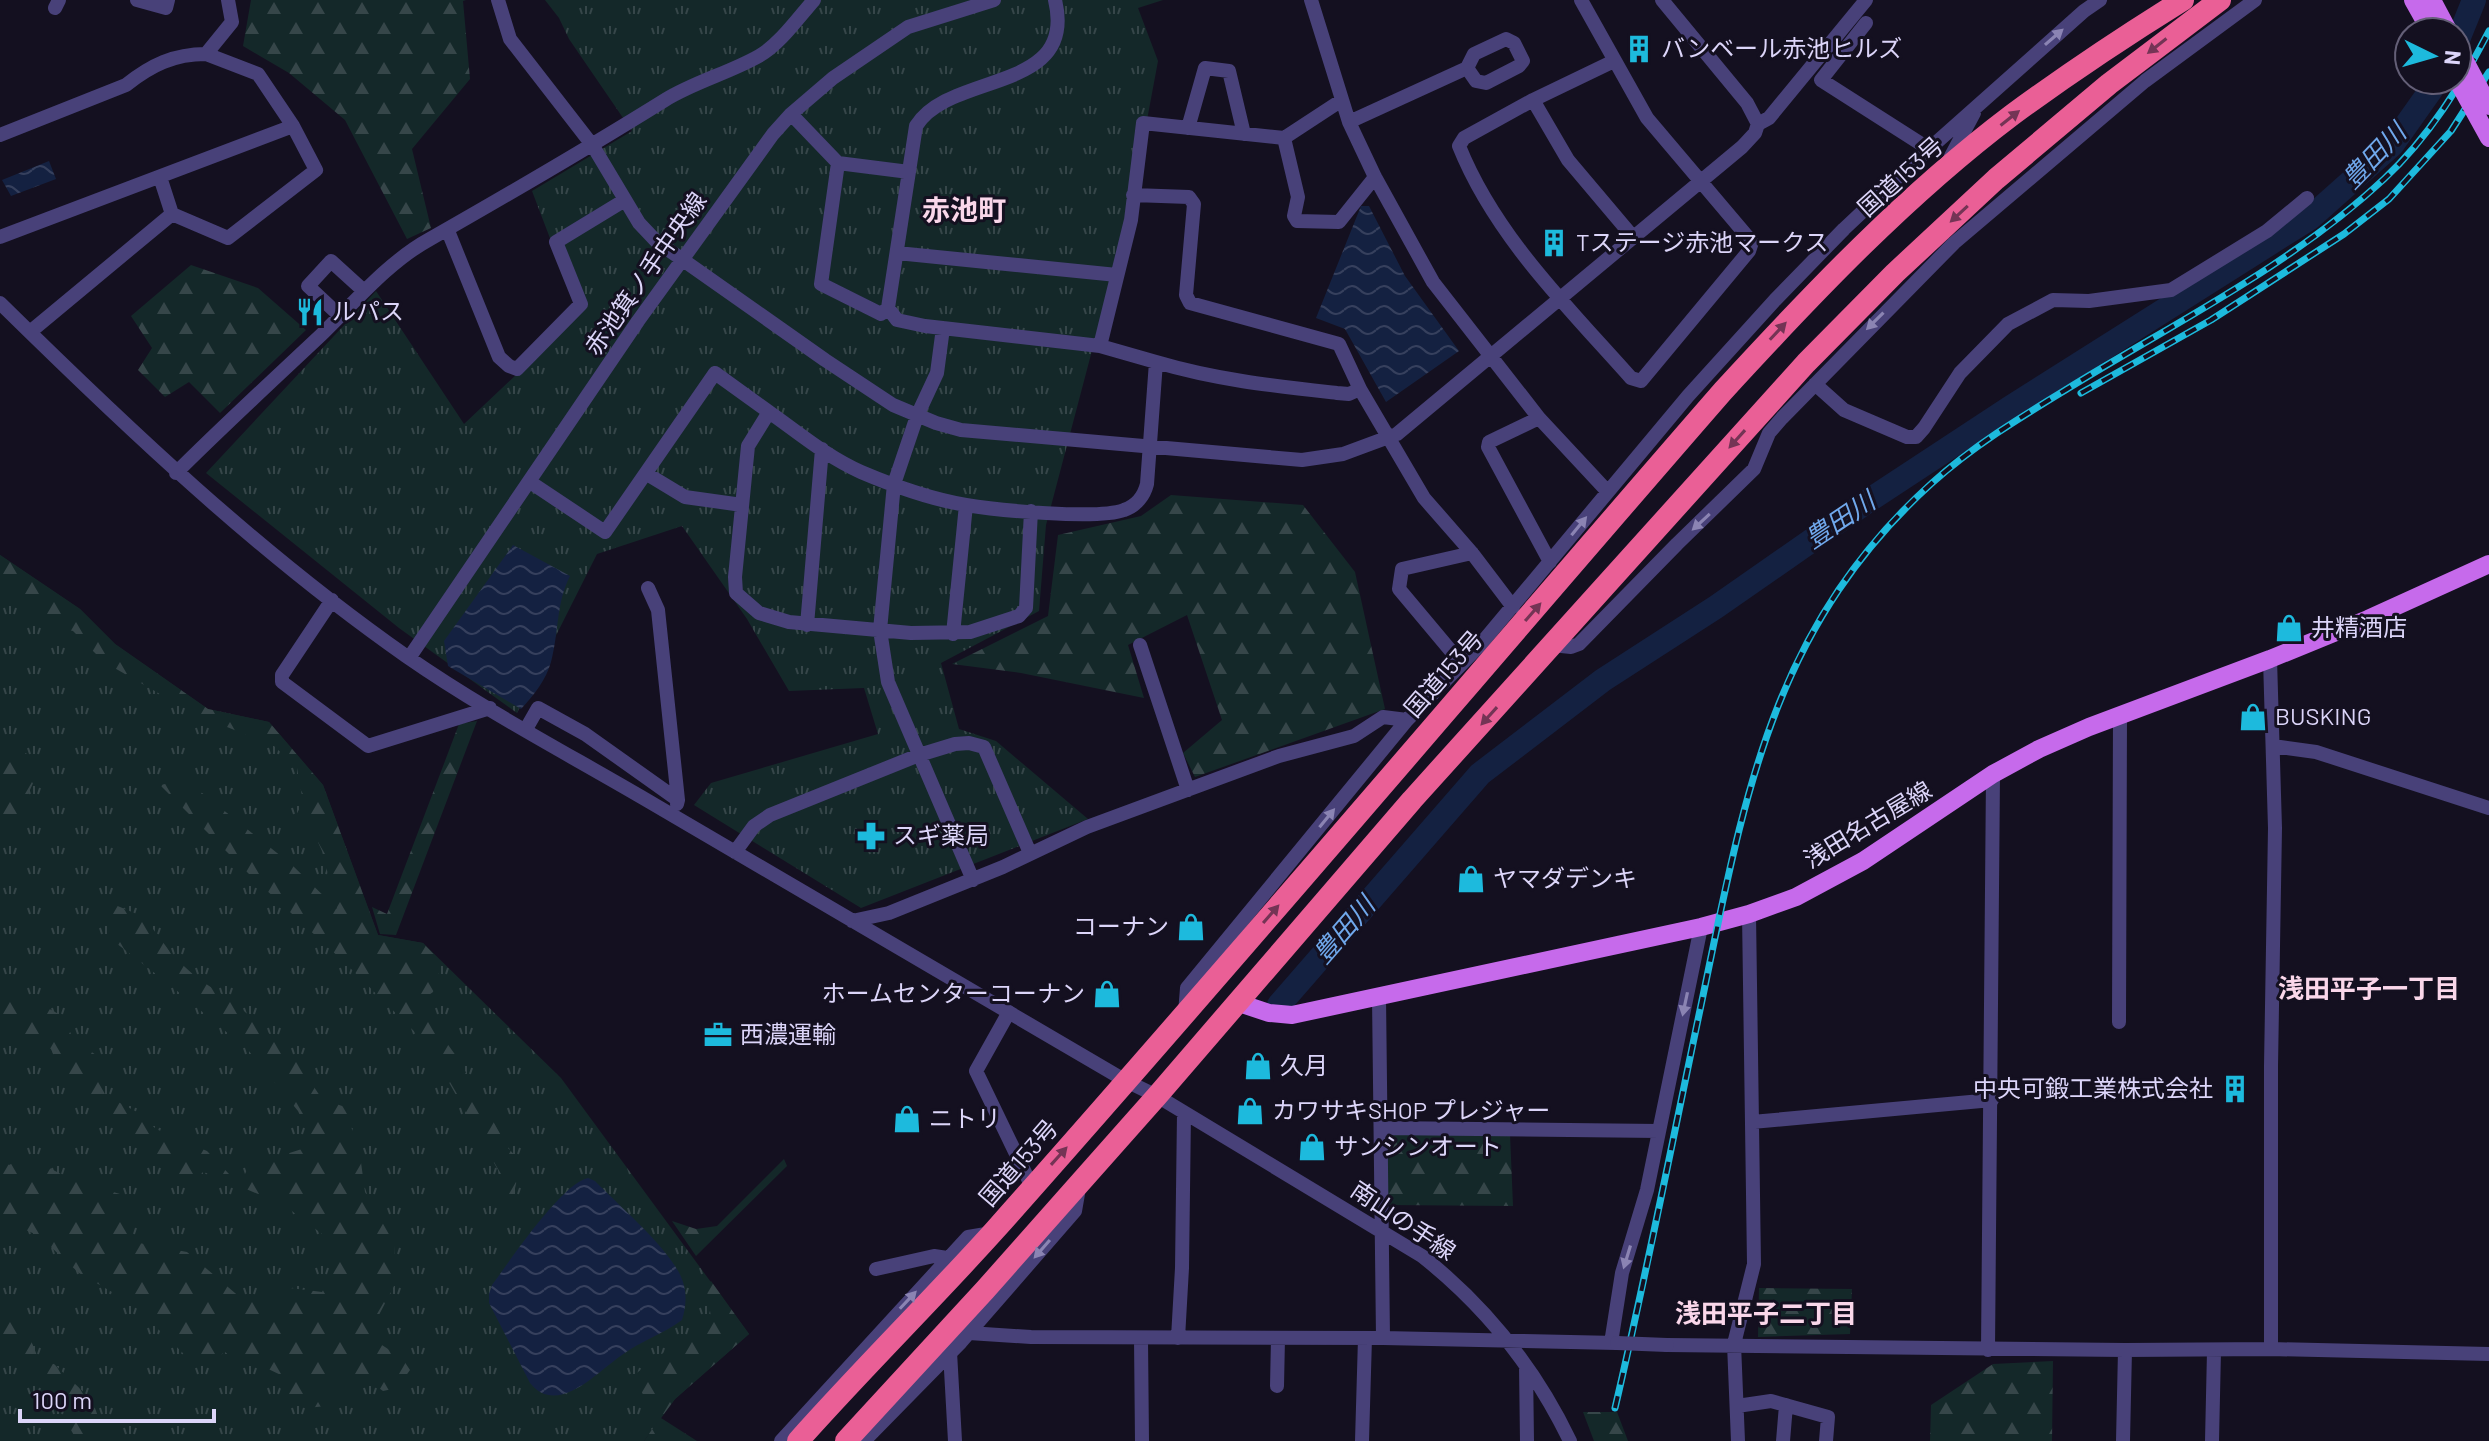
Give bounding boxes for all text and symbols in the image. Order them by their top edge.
north arrow [2393,16,2473,96]
one-way arrow [2044,29,2064,46]
place label: バンベール赤池ヒルズ [1661,33,1902,62]
building icon: バンベール赤池ヒルズ [1624,34,1654,64]
one-way arrow [2147,37,2167,53]
text: N [2440,49,2468,66]
one-way arrow [2000,110,2020,126]
water label: 豊田川 [2335,114,2413,194]
street label: 国道153号 [1851,130,1949,222]
street label: 赤池箕ノ手中央線 [578,186,712,360]
district label: 赤池町 [922,192,1006,226]
one-way arrow [1950,204,1969,222]
place label: Tステージ赤池マークス [1576,227,1828,256]
building icon: Tステージ赤池マークス [1539,228,1569,258]
place label: ルパス [332,296,404,325]
restaurant icon: ルパス [295,297,325,327]
one-way arrow [1866,311,1885,330]
one-way arrow [1768,322,1786,341]
one-way arrow [1729,429,1747,448]
water label: 豊田川 [1798,482,1883,553]
one-way arrow [1692,513,1711,531]
one-way arrow [1570,516,1586,536]
one-way arrow [1524,602,1541,622]
place label: 井精酒店 [2311,612,2407,641]
shop icon: 井精酒店 [2274,613,2304,643]
street label: 国道153号 [1397,624,1488,722]
place label: BUSKING [2275,701,2371,730]
shop icon: BUSKING [2238,702,2268,732]
one-way arrow [1481,705,1498,725]
street label: 浅田名古屋線 [1798,774,1936,873]
one-way arrow [1318,808,1335,828]
place label: スギ薬局 [893,820,989,849]
pharmacy icon: スギ薬局 [856,821,886,851]
place label: ヤマダデンキ [1493,863,1637,892]
shop icon: ヤマダデンキ [1456,864,1486,894]
water label: 豊田川 [1306,887,1382,969]
one-way arrow [1262,904,1279,924]
place label: コーナン [1073,911,1169,940]
shop icon: コーナン [1176,912,1206,942]
district label: 浅田平子一丁目 [2278,972,2460,1003]
place label: ホームセンターコーナン [822,978,1085,1007]
shop icon: ホームセンターコーナン [1092,979,1122,1009]
one-way arrow [1678,991,1691,1016]
place label: 西濃運輸 [740,1019,836,1048]
office icon: 西濃運輸 [703,1020,733,1050]
place label: 久月 [1280,1050,1328,1079]
shop icon: 久月 [1243,1051,1273,1081]
place label: 中央可鍛工業株式会社 [1973,1073,2213,1102]
building icon: 中央可鍛工業株式会社 [2220,1074,2250,1104]
place label: カワサキSHOP プレジャー [1272,1095,1550,1124]
shop icon: カワサキSHOP プレジャー [1235,1096,1265,1126]
place label: ニトリ [929,1103,1001,1132]
shop icon: ニトリ [892,1104,922,1134]
street label: 国道153号 [972,1113,1063,1211]
place label: サンシンオート [1334,1131,1502,1160]
shop icon: サンシンオート [1297,1132,1327,1162]
one-way arrow [1050,1147,1067,1167]
street label: 南山の手線 [1346,1174,1462,1265]
one-way arrow [1034,1238,1051,1258]
one-way arrow [1620,1245,1633,1269]
one-way arrow [899,1291,917,1310]
district label: 浅田平子二丁目 [1675,1297,1857,1328]
scale bar [20,1373,214,1423]
text: 100 m [32,1385,92,1414]

